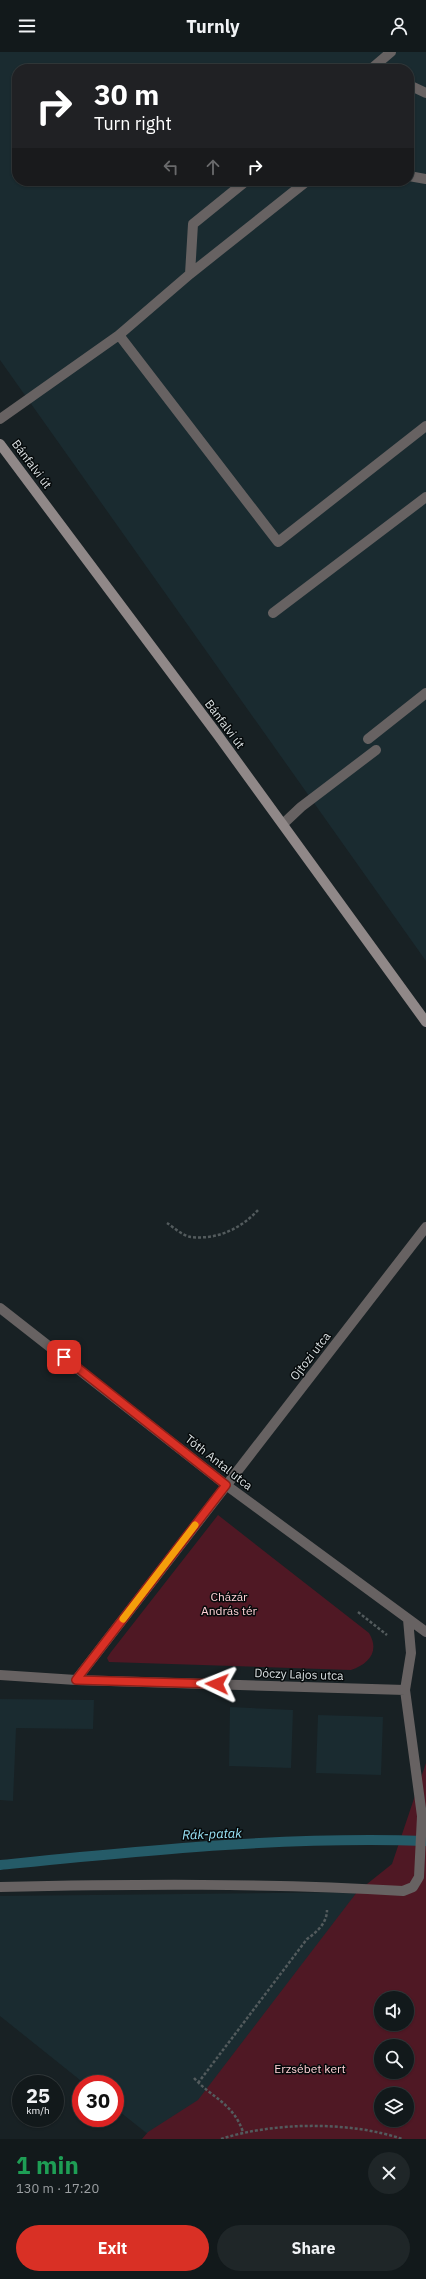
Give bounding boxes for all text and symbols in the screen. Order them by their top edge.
icon: menu [16,15,38,37]
text: Turnly [186,15,240,38]
icon: person [388,15,410,37]
text: 30 m [94,76,159,113]
icon: right [28,80,80,132]
text: Turn right [94,112,172,135]
icon: left [160,156,182,178]
icon: ahead [202,156,224,178]
icon: right [244,156,266,178]
street label: Bánfalvi út [9,437,55,491]
street label: Bánfalvi út [202,697,248,751]
street label: Ojtozi utca [286,1328,334,1383]
pin [47,1340,81,1374]
icon: arrive [53,1346,75,1368]
street label: Tóth Antal utca [182,1431,256,1493]
park label: Cházár András tér [201,1589,258,1618]
position arrow [196,1663,238,1705]
street label: Dóczy Lajos utca [254,1665,345,1683]
water label: Rák-patak [182,1824,242,1844]
map controls [374,1991,414,2127]
button: sound [374,1991,414,2031]
button: search [374,2039,414,2079]
park label: Erzsébet kert [274,2061,346,2076]
speed limit sign: 30 [72,2075,124,2127]
text: 25 [26,2082,50,2109]
button: layers [374,2087,414,2127]
text: km/h [26,2104,50,2117]
text: 1 min [16,2149,79,2181]
button: close [368,2152,410,2194]
text: 130 m · 17:20 [16,2180,99,2197]
button: Exit [16,2225,209,2271]
button: Share [217,2225,410,2271]

